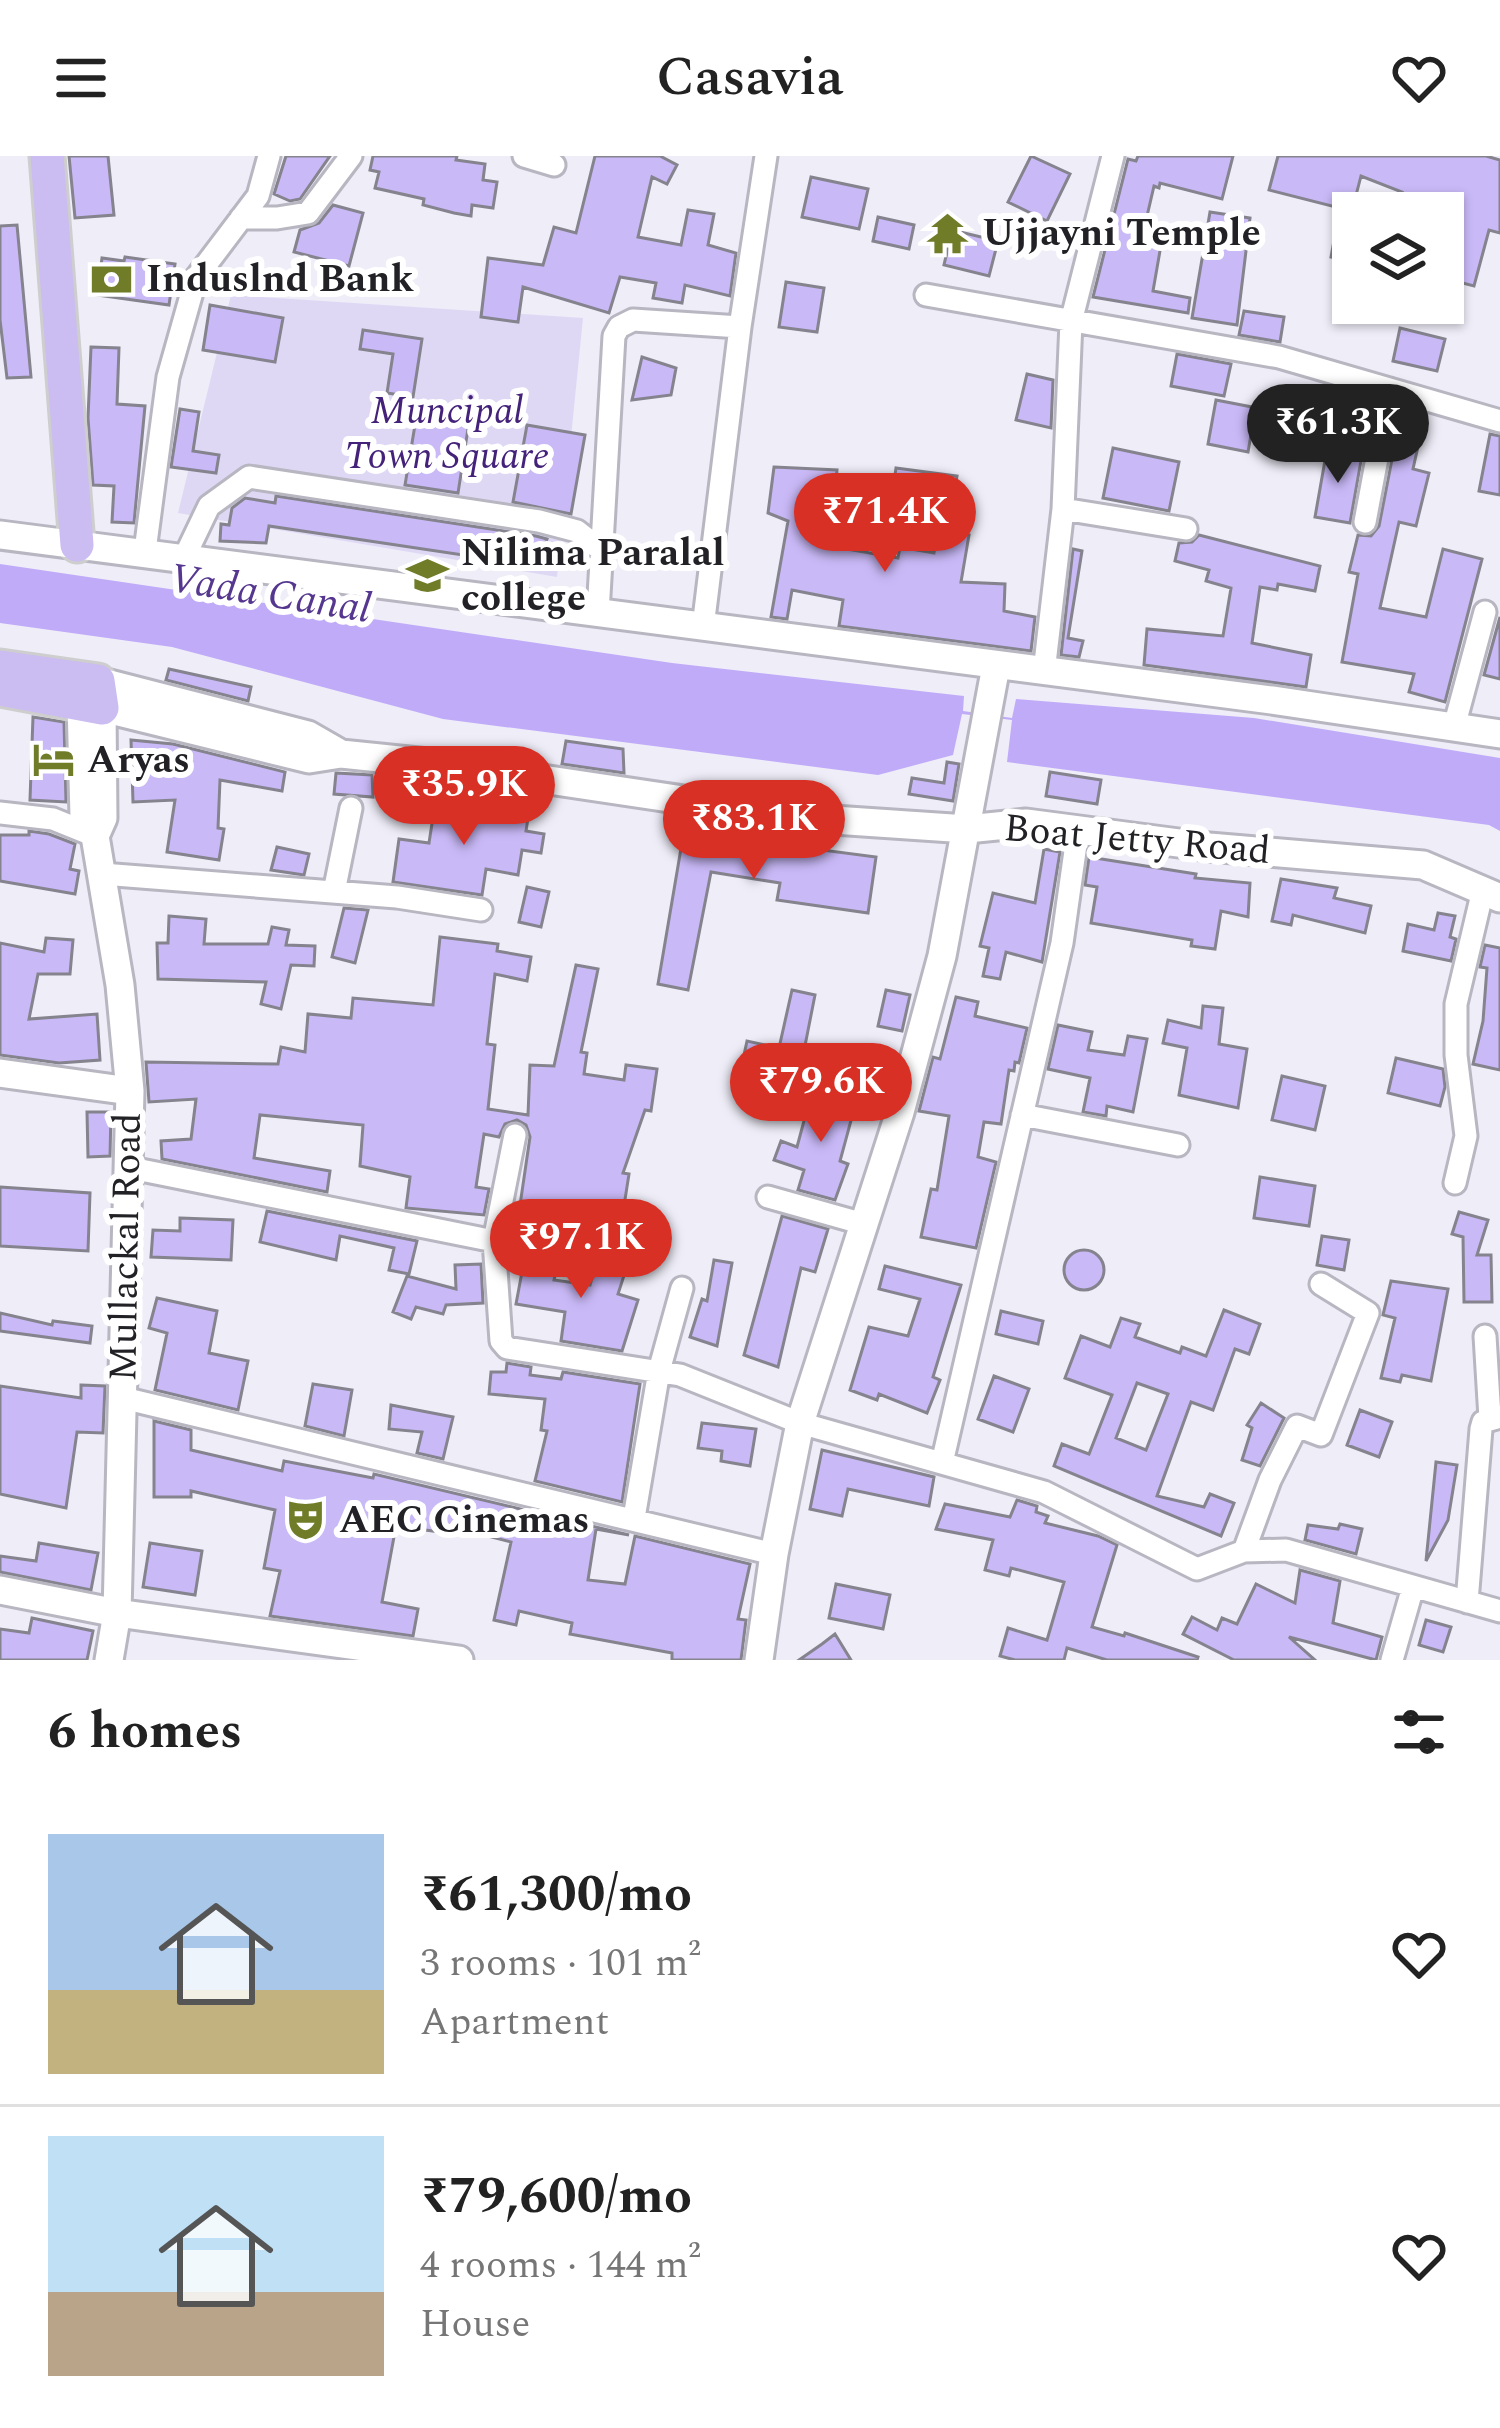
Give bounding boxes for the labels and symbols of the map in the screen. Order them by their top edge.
place label: Ujjayni Temple [982,204,1261,263]
temple icon: Ujjayni Temple [925,210,971,256]
place label: Induslnd Bank [146,250,414,309]
bank icon: Induslnd Bank [89,256,135,302]
park label: Muncipal Town Square [345,382,549,486]
pin: ₹61.3K [1240,384,1436,486]
pin: ₹71.4K [787,473,983,575]
place label: Nilima Paralal college [461,524,725,628]
water label: Vada Canal [165,547,375,641]
school or university icon: Nilima Paralal college [404,552,450,598]
place label: Aryas [87,731,190,790]
hotel icon: Aryas [30,737,76,783]
pin: ₹35.9K [366,746,562,848]
pin: ₹83.1K [656,780,852,882]
street label: Boat Jetty Road [1001,799,1273,881]
pin: ₹79.6K [723,1043,919,1145]
street label: Mullackal Road [94,1112,158,1382]
pin: ₹97.1K [483,1199,679,1301]
place label: AEC Cinemas [339,1491,590,1550]
theatre icon: AEC Cinemas [282,1497,328,1543]

